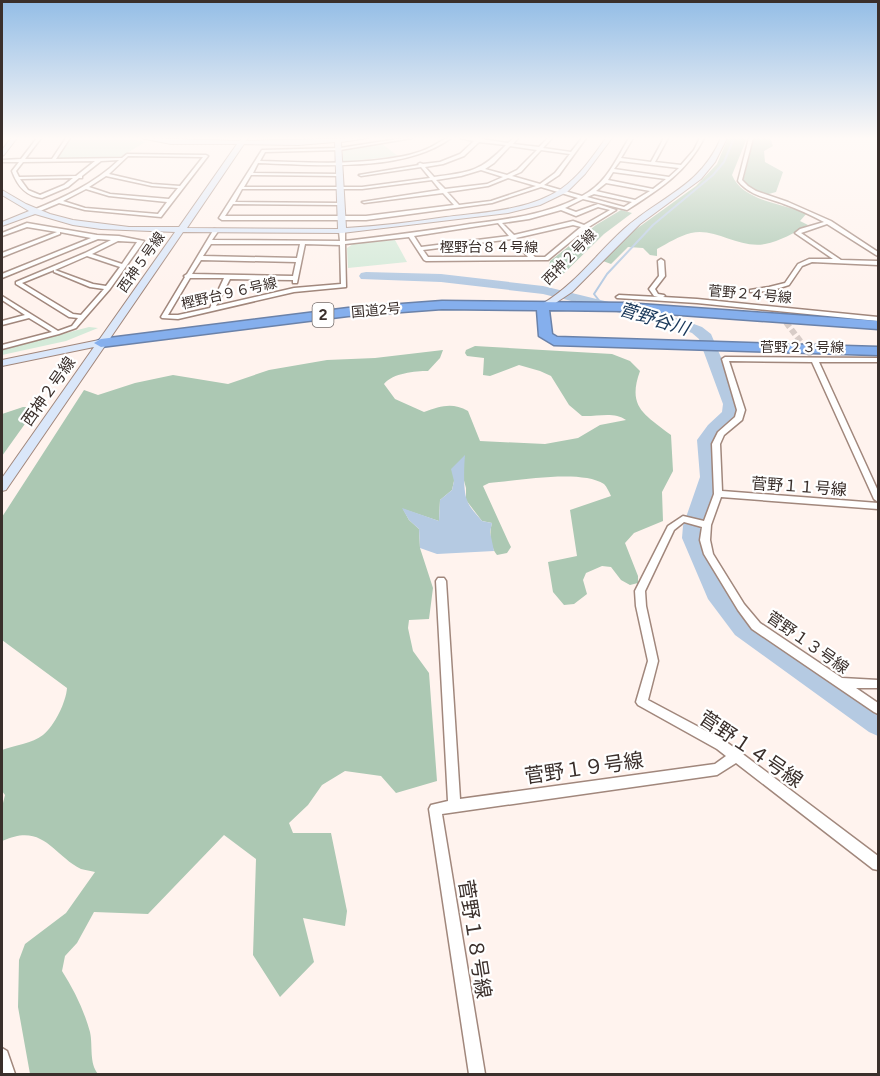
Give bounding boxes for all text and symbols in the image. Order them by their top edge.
street label: 西神２号線 [539,226,600,288]
street label: 西神５号線 [114,229,168,296]
street label: 樫野台８４号線 [440,239,538,256]
street label: 樫野台９６号線 [179,274,279,313]
street label: 菅野２４号線 [707,282,793,307]
water label: 菅野谷川 [616,298,694,341]
street label: 国道2号 [350,300,402,321]
road number: 2 [312,303,334,327]
street label: 菅野２３号線 [760,339,844,356]
street label: 西神２号線 [18,353,79,430]
street label: 菅野１１号線 [750,474,848,499]
street label: 菅野１３号線 [763,607,852,678]
street label: 菅野１４号線 [695,705,807,793]
street label: 菅野１９号線 [523,748,645,788]
street label: 菅野１８号線 [454,878,496,1000]

